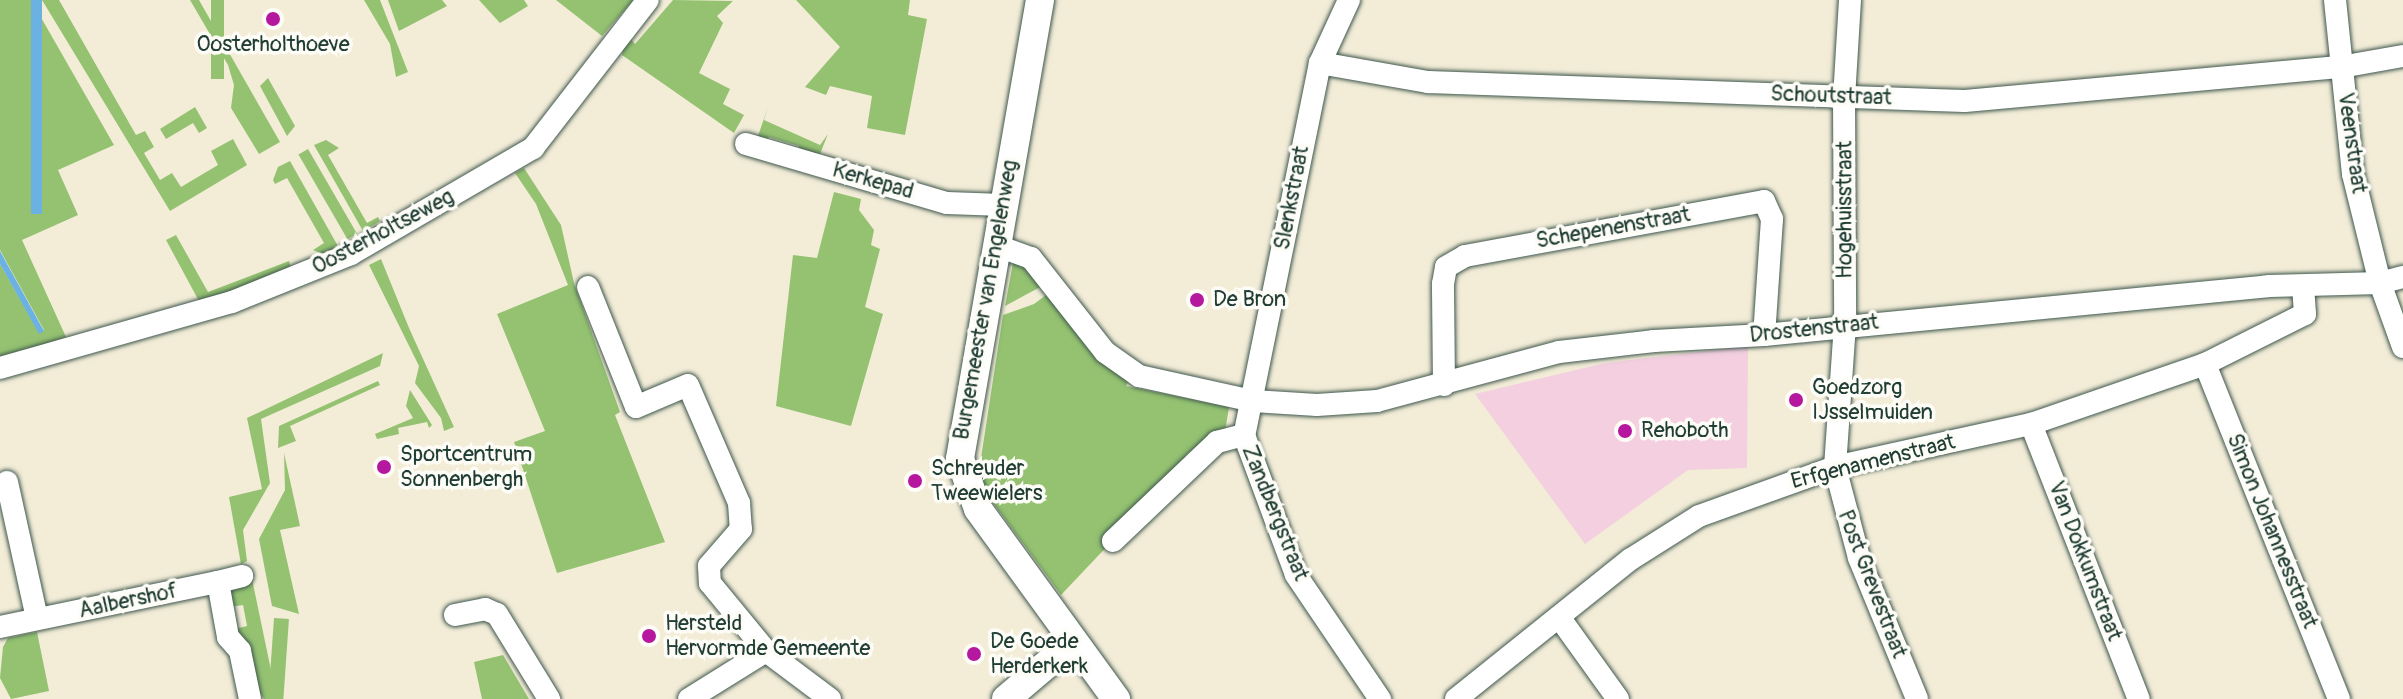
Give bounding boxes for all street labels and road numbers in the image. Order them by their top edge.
street label: Schoutstraat [1770,81,1892,111]
street label: Veenstraat [2332,91,2372,195]
street label: Hogehuisstraat [1832,141,1858,279]
street label: Slenkstraat [1269,144,1315,252]
street label: Kerkepad [829,157,917,205]
street label: Burgemeester van Engelenweg [948,158,1024,442]
street label: Oosterholtseweg [308,184,458,280]
street label: Schepenenstraat [1534,201,1692,255]
street label: Drostenstraat [1748,309,1880,349]
street label: Erfgenamenstraat [1788,429,1958,495]
street label: Simon Johannesstraat [2221,430,2323,632]
street label: Zandbergstraat [1236,441,1314,585]
street label: Van Dokkumstraat [2042,477,2128,645]
street label: Post Grevestraat [1832,506,1912,662]
street label: Aalbershof [76,578,180,624]

